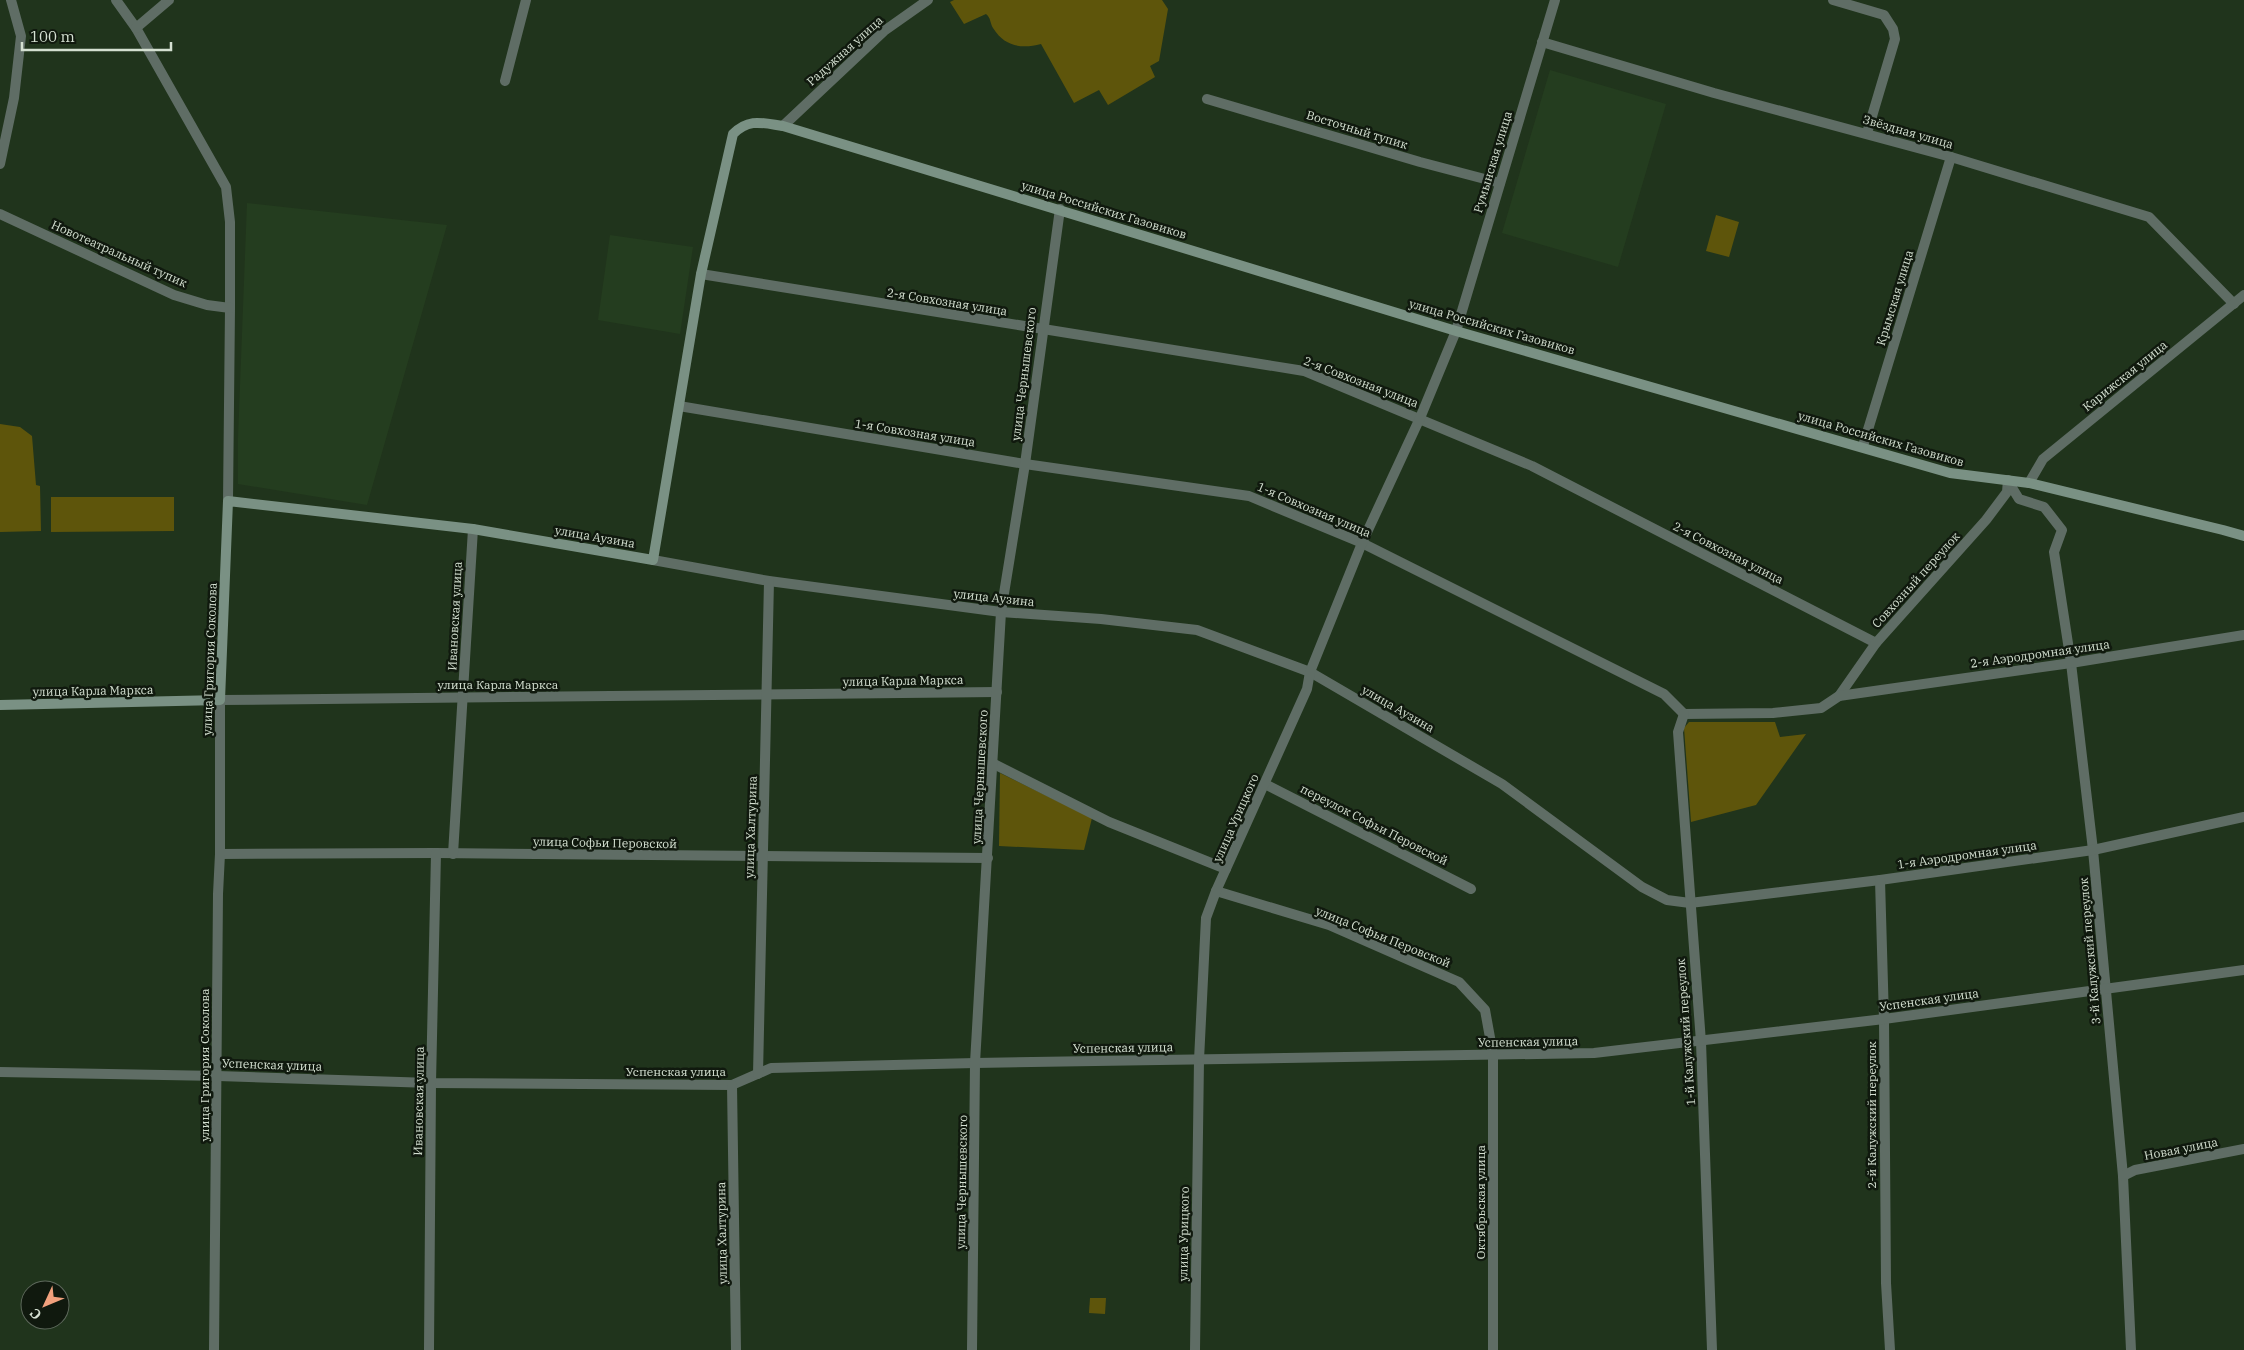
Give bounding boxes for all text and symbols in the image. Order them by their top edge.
street label: Радужная улица [804,12,886,89]
scale bar [22,20,171,52]
text: 100 m [30,27,75,46]
street label: Восточный тупик [1305,107,1410,152]
street label: Румынская улица [1470,109,1515,215]
street label: Звёздная улица [1861,111,1956,152]
street label: улица Российских Газовиков [1020,177,1189,242]
street label: Новотеатральный тупик [49,217,189,290]
street label: Крымская улица [1873,248,1916,347]
street label: 2-я Совхозная улица [886,285,1009,319]
street label: улица Российских Газовиков [1408,296,1577,357]
street label: улица Чернышевского [1008,306,1039,442]
street label: Карижская улица [2079,337,2170,414]
street label: 2-я Совхозная улица [1302,353,1421,411]
street label: улица Российских Газовиков [1797,408,1966,469]
street label: 1-я Совхозная улица [854,416,977,450]
street label: 1-я Совхозная улица [1255,479,1374,540]
street label: 2-я Совхозная улица [1671,518,1786,587]
street label: улица Аузина [554,522,637,551]
street label: Совхозный переулок [1869,529,1963,631]
street label: Ивановская улица [444,561,465,671]
street label: улица Григория Соколова [199,582,220,736]
street label: улица Аузина [953,586,1036,609]
street label: 2-я Аэродромная улица [1969,636,2111,671]
street label: улица Карла Маркса [842,672,964,689]
street label: улица Карла Маркса [438,677,559,692]
street label: улица Карла Маркса [32,682,154,699]
street label: улица Аузина [1359,682,1438,736]
street label: улица Чернышевского [968,709,991,844]
street label: улица Урицкого [1209,771,1262,864]
street label: улица Халтурина [741,775,760,879]
street label: переулок Софьи Перовской [1298,781,1451,868]
street label: улица Софьи Перовской [533,834,677,851]
street label: 1-я Аэродромная улица [1896,837,2038,872]
street label: 3-й Калужский переулок [2076,877,2103,1025]
street label: улица Софьи Перовской [1314,903,1453,970]
street label: 1-й Калужский переулок [1673,958,1698,1106]
street label: Успенская улица [1878,985,1980,1014]
street label: улица Григория Соколова [197,988,212,1142]
street label: Успенская улица [1478,1033,1579,1050]
street label: Успенская улица [1073,1039,1174,1056]
street label: 2-й Калужский переулок [1864,1041,1879,1189]
street label: Ивановская улица [410,1046,427,1156]
street label: Успенская улица [222,1055,323,1074]
street label: Успенская улица [626,1064,727,1079]
street label: улица Чернышевского [953,1114,970,1249]
street label: Новая улица [2143,1134,2219,1163]
street label: Октябрьская улица [1473,1144,1488,1259]
street label: улица Халтурина [713,1181,730,1284]
street label: улица Урицкого [1175,1186,1192,1282]
north arrow [20,1280,70,1330]
text: С [26,1304,45,1324]

